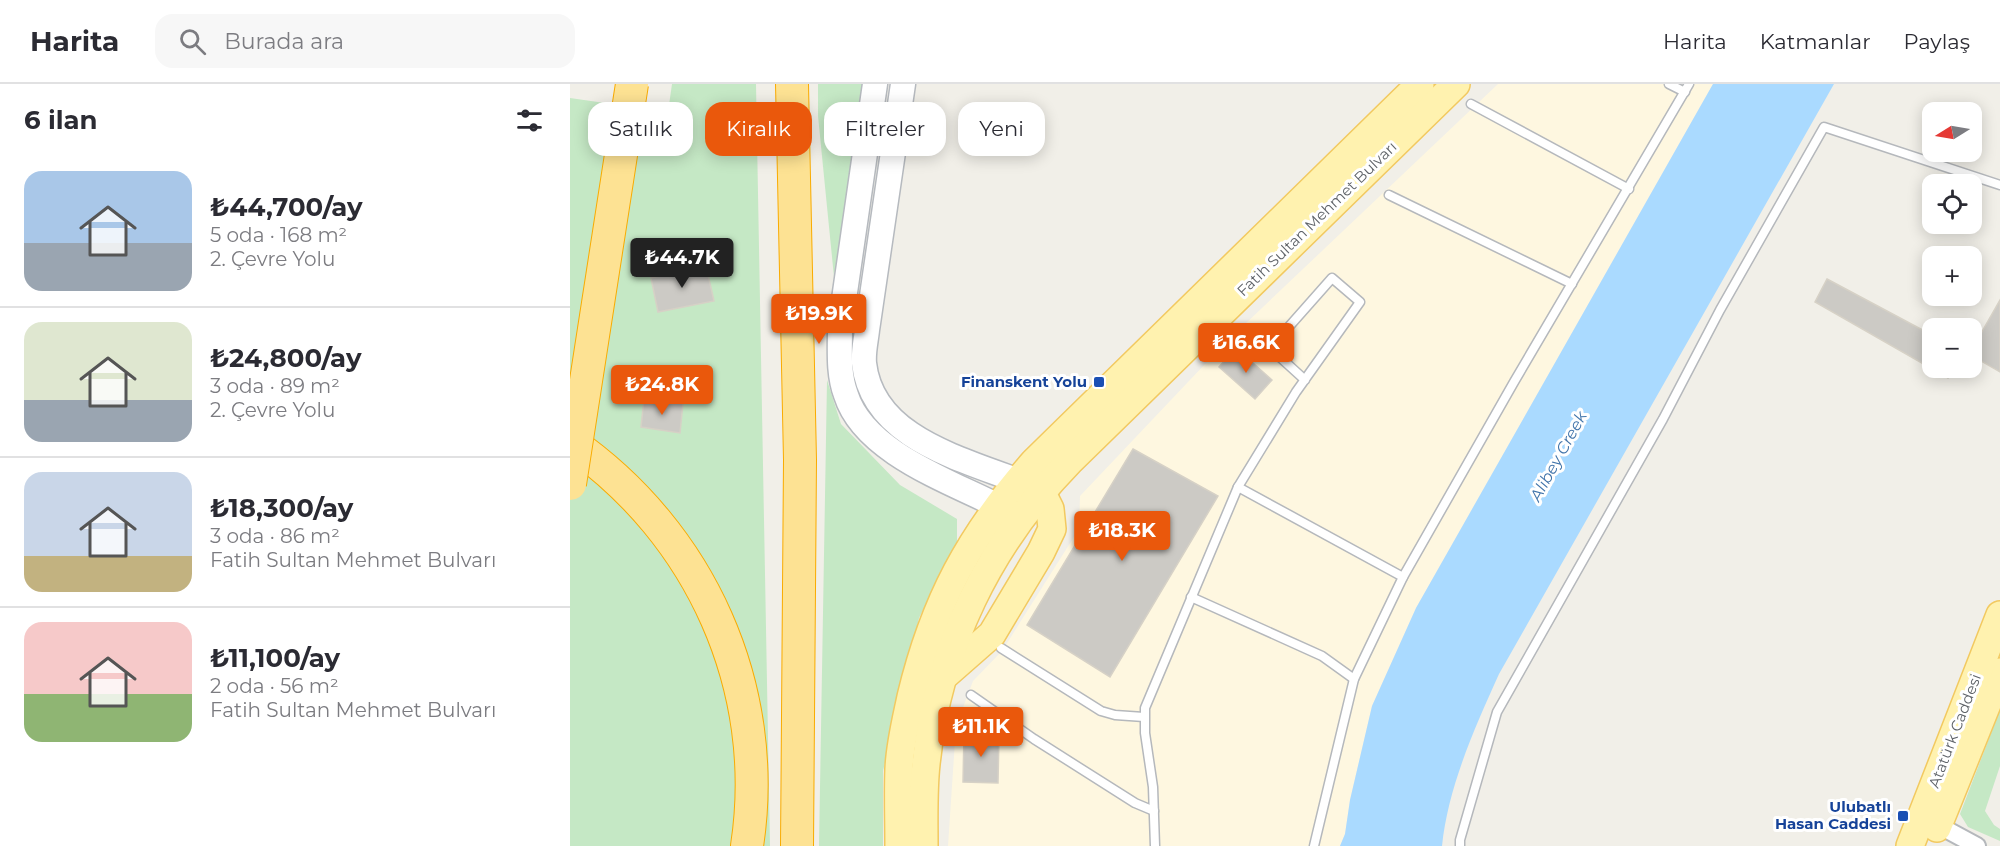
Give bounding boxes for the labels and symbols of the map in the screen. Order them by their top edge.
north arrow [1922,102,1982,162]
street label: Fatih Sultan Mehmet Bulvarı [1233,137,1400,300]
pin: ₺44.7K [633,238,731,289]
pin: ₺19.9K [770,294,868,345]
pin: ₺16.6K [1197,323,1295,374]
pin: ₺24.8K [613,365,711,416]
place label: Finanskent Yolu [961,372,1087,391]
marker: Finanskent Yolu [1092,375,1106,389]
water label: Alibey Creek [1525,407,1592,505]
pin: ₺18.3K [1073,511,1171,562]
street label: Atatürk Caddesi [1924,671,1985,790]
pin: ₺11.1K [932,707,1030,758]
place label: Ulubatlı Hasan Caddesi [1775,797,1891,833]
marker: Ulubatlı Hasan Caddesi [1896,809,1910,823]

